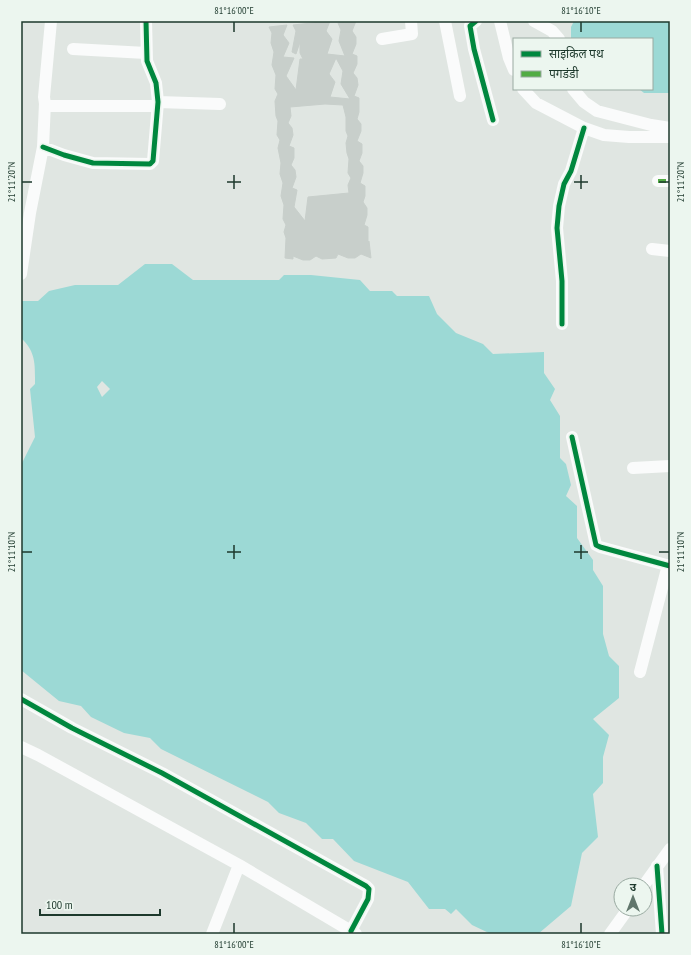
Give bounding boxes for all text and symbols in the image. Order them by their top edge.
text: 81°16'00"E [214,4,254,17]
text: 81°16'10"E [561,4,601,17]
legend [513,38,653,90]
text: साइकिल पथ [549,46,604,61]
text: पगडंडी [549,66,579,81]
text: 21°11'20"N [5,162,18,202]
text: 21°11'20"N [674,162,687,202]
text: 21°11'10"N [5,532,18,572]
text: 21°11'10"N [674,532,687,572]
north arrow [613,877,653,917]
text: उ [630,880,637,894]
scale bar [40,891,160,917]
text: 100 m [46,897,73,912]
text: 81°16'00"E [214,938,254,951]
text: 81°16'10"E [561,938,601,951]

